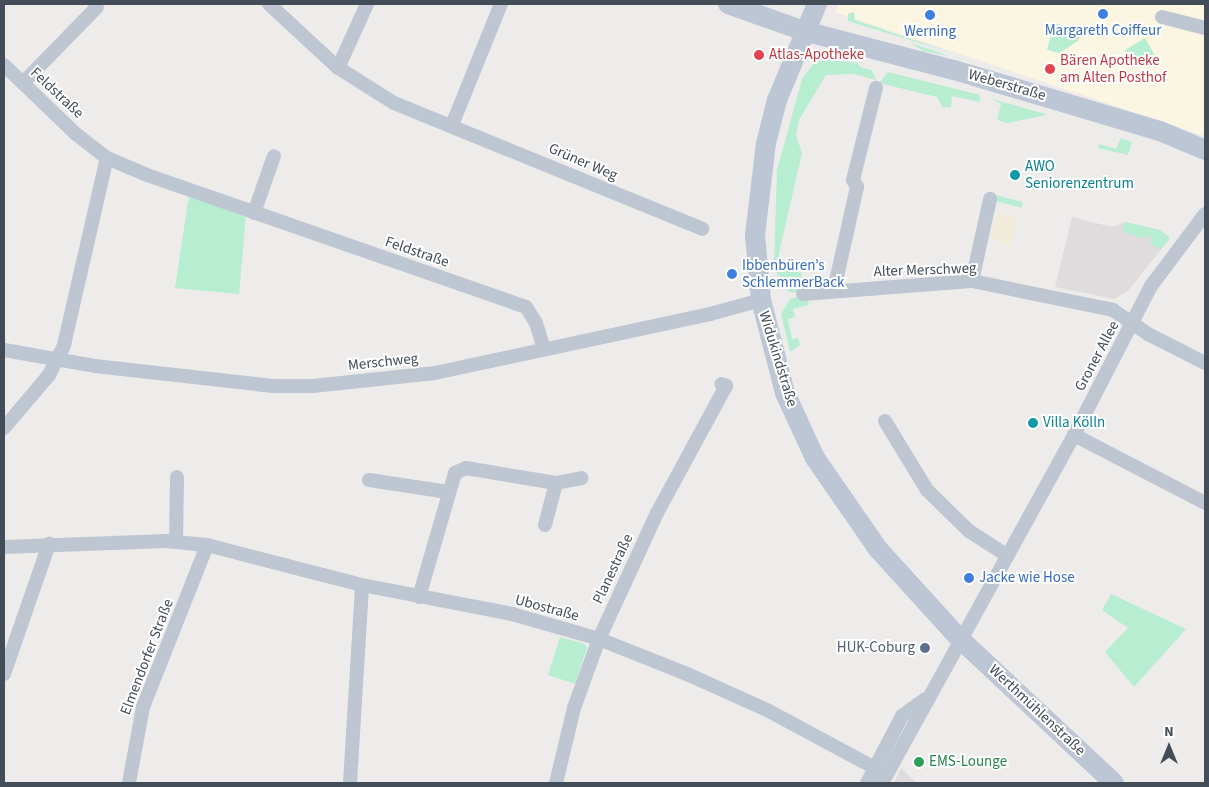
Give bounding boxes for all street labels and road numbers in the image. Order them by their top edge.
street label: Feldstraße [27,64,87,122]
street label: Weberstraße [966,65,1048,105]
street label: Grüner Weg [546,139,620,185]
street label: Feldstraße [383,233,451,271]
street label: Alter Merschweg [873,259,977,281]
street label: Widukindstraße [755,309,801,409]
street label: Groner Allee [1071,318,1123,394]
street label: Merschweg [347,349,419,375]
street label: Planestraße [589,531,637,607]
street label: Ubostraße [513,591,581,625]
street label: Elmendorfer Straße [117,597,177,717]
street label: Werthmühlenstraße [985,661,1089,759]

